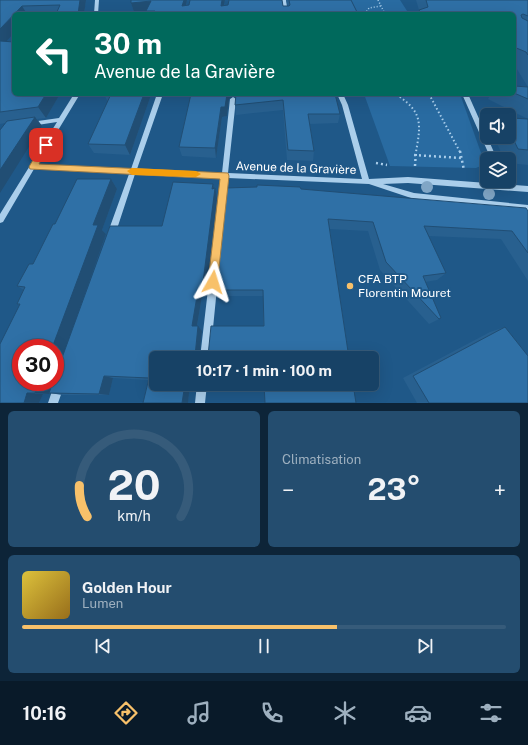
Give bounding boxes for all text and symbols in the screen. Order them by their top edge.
text: 30 m [94,27,162,60]
icon: left [28,28,80,80]
text: Avenue de la Gravière [94,61,275,82]
map controls [480,108,516,188]
button: sound [480,108,516,144]
pin [29,128,63,162]
icon: arrive [35,134,57,156]
button: layers [480,152,516,188]
street label: Avenue de la Gravière [235,159,357,177]
position arrow [192,261,234,303]
place label: CFA BTP Florentin Mouret [358,272,451,300]
marker: CFA BTP Florentin Mouret [345,281,355,291]
speed limit sign: 30 [12,339,64,391]
text: 10:17 · 1 min · 100 m [196,362,332,379]
text: Climatisation [282,452,361,467]
text: 20 [107,460,161,509]
text: 23° [367,471,421,507]
text: − [282,477,294,503]
text: + [494,477,506,503]
text: km/h [117,507,151,524]
text: Golden Hour [82,579,172,596]
text: Lumen [82,596,123,611]
icon: previous [92,635,114,657]
icon: pause [253,635,275,657]
icon: next [414,635,436,657]
icon: directions [112,699,140,727]
icon: music [185,699,213,727]
icon: phone [258,699,286,727]
icon: climate [331,699,359,727]
icon: car [404,699,432,727]
icon: filters [477,699,505,727]
text: 10:16 [23,703,66,724]

